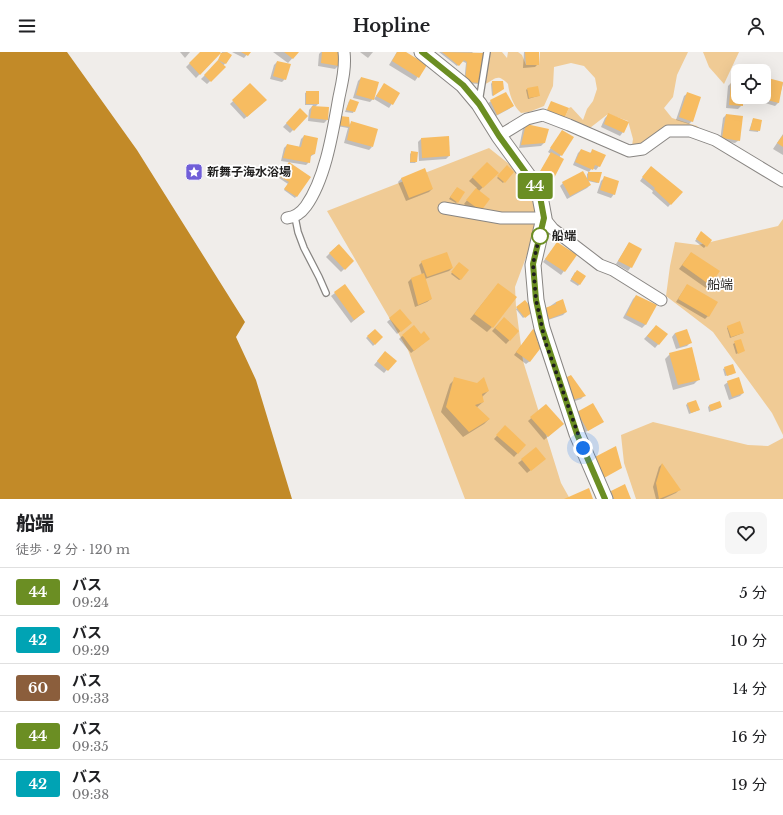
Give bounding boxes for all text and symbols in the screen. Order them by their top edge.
icon: menu [16,15,38,37]
text: Hopline [353,15,430,37]
icon: person [745,15,767,37]
map controls [731,64,771,104]
button: locate [731,64,771,104]
place icon: 新舞子海水浴場 [184,162,204,182]
place label: 新舞子海水浴場 [207,164,291,179]
line badge: 44 [517,173,553,199]
text: 44 [526,177,544,195]
marker: 船端 [531,227,549,245]
place label: 船端 [552,228,576,243]
district label: 船端 [707,276,733,293]
your location [573,438,593,458]
text: 船端 [16,512,54,535]
button: heart [725,512,767,554]
text: 徒歩 · 2 分 · 120 m [16,541,130,558]
text: バス [72,575,102,594]
text: 44 [29,583,47,601]
text: 5 分 [739,583,767,602]
text: 09:24 [72,594,109,611]
text: バス [72,623,102,642]
text: 42 [29,631,47,649]
text: 10 分 [730,631,767,650]
text: 09:29 [72,642,110,659]
text: バス [72,671,102,690]
text: 60 [28,679,48,697]
text: 14 分 [732,679,767,698]
text: 09:33 [72,690,109,707]
text: バス [72,719,102,738]
text: 44 [29,727,47,745]
text: 16 分 [731,727,767,746]
text: 09:35 [72,738,109,755]
text: バス [72,767,102,786]
text: 42 [29,775,47,793]
text: 19 分 [731,775,767,794]
text: 09:38 [72,786,109,803]

